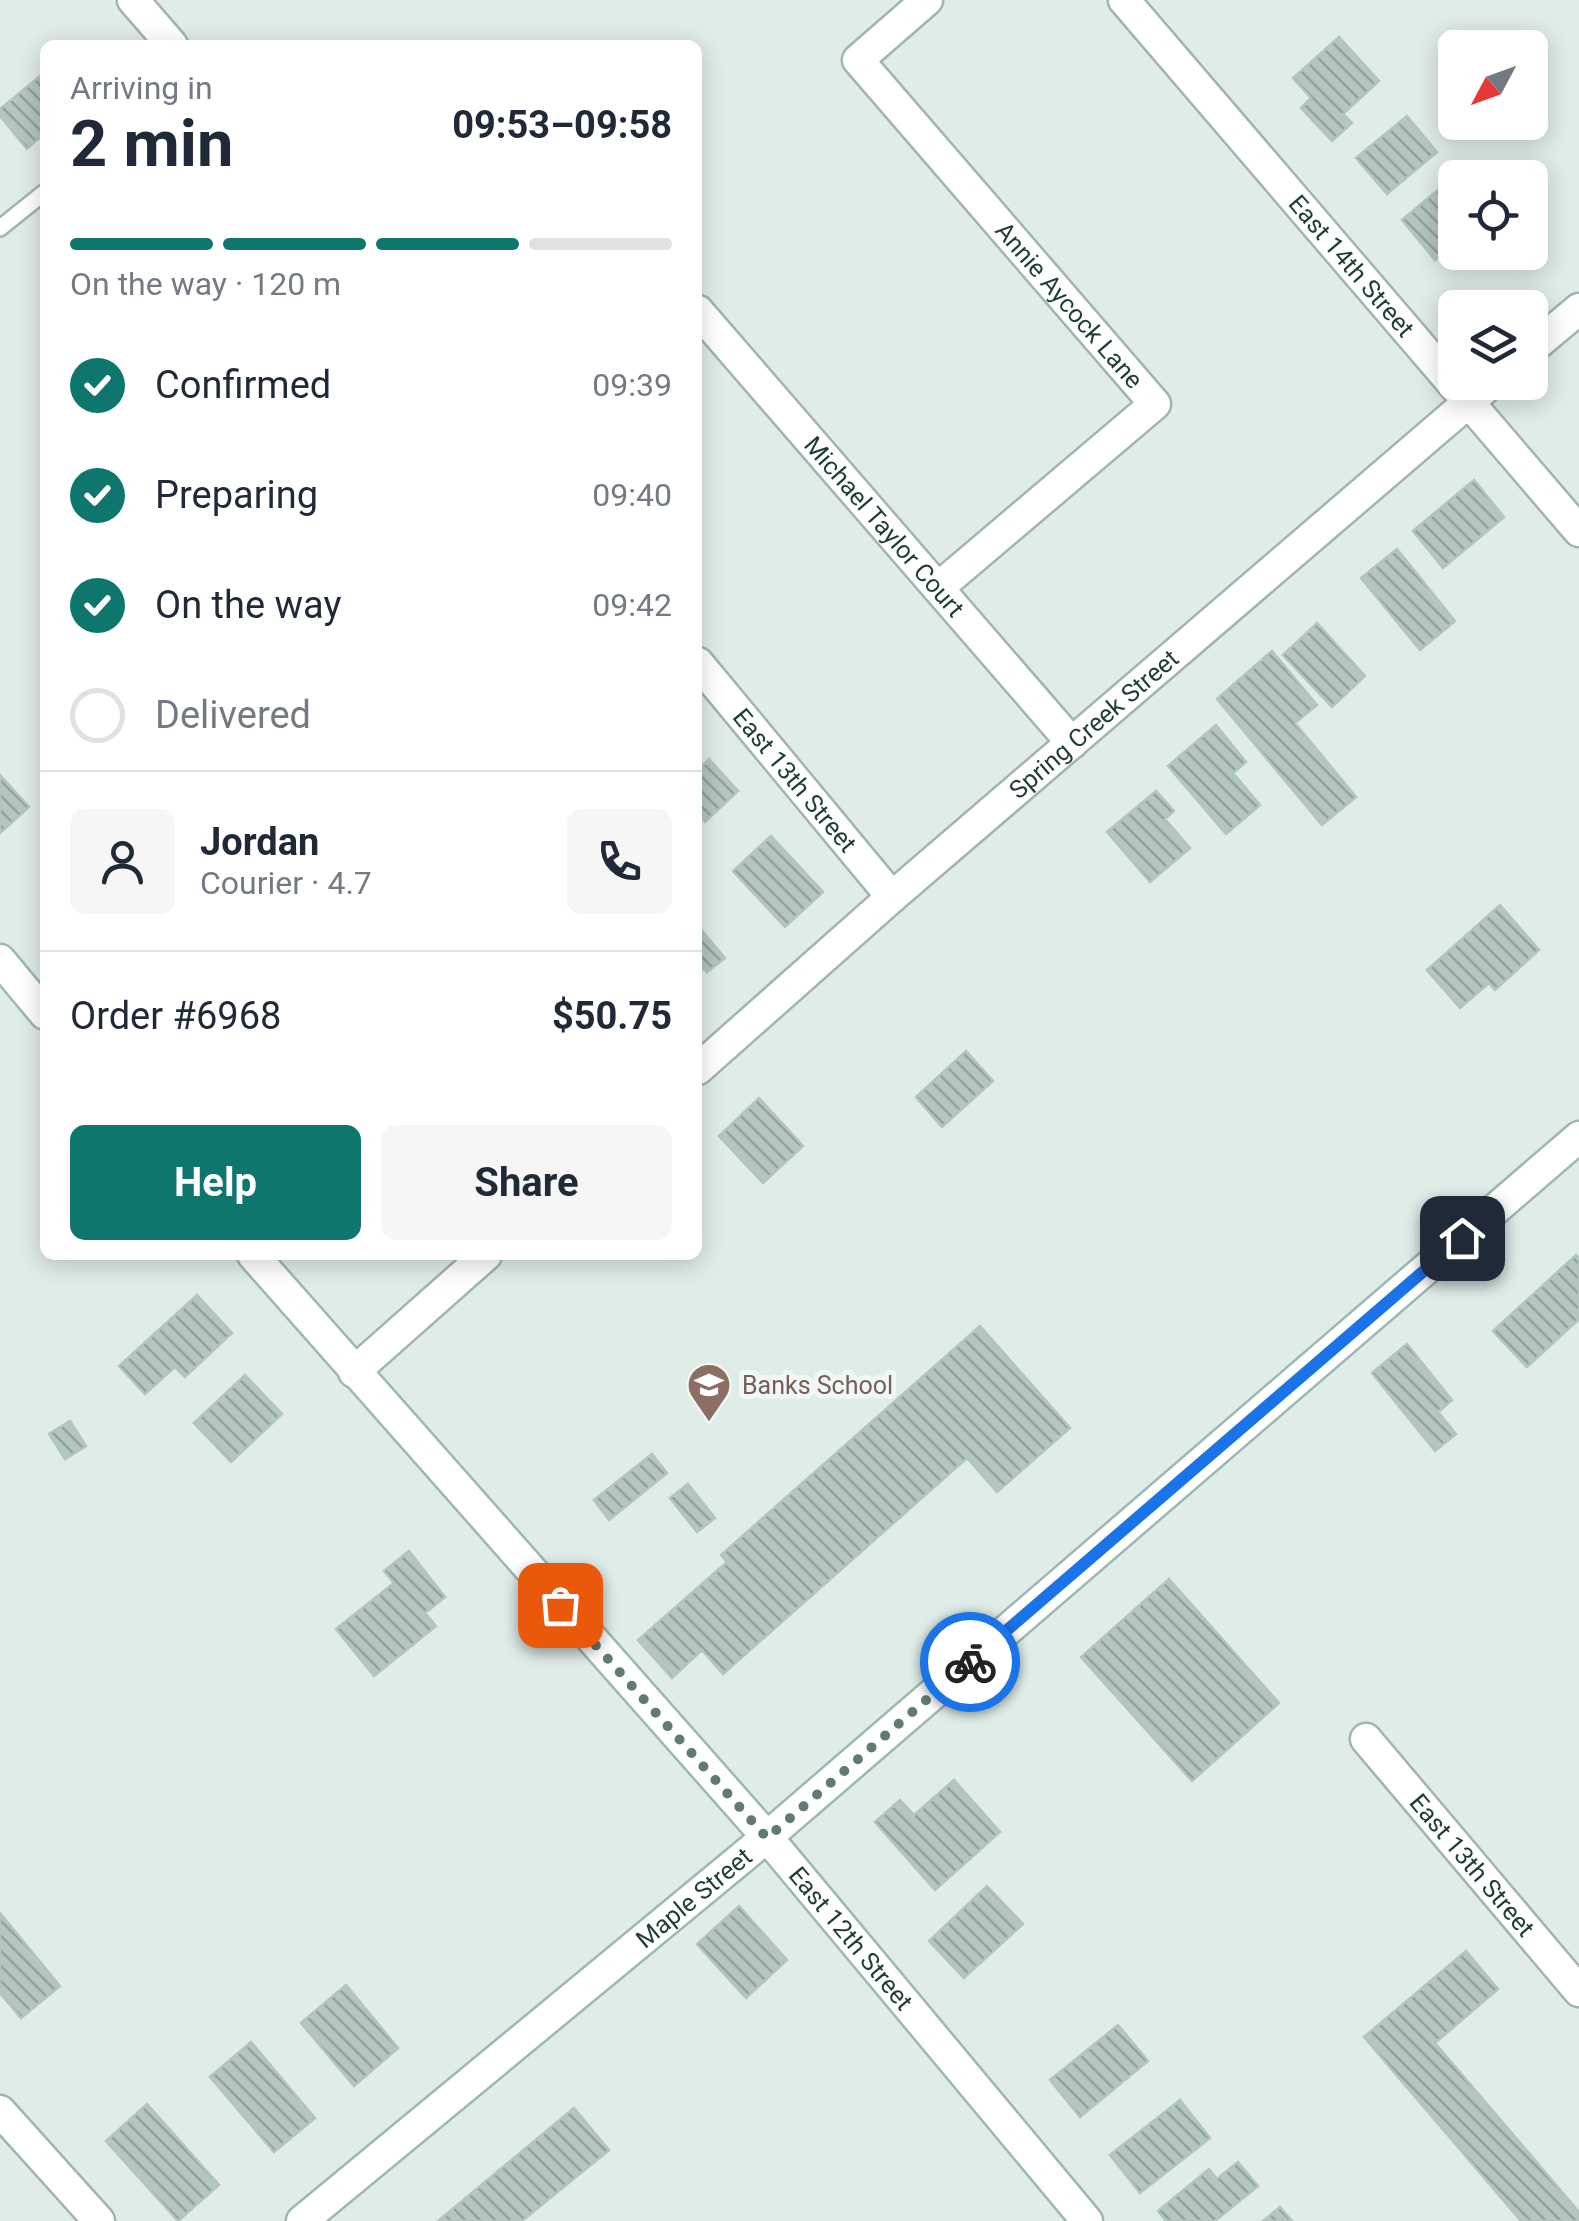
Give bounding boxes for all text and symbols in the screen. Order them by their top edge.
north arrow [1438,30,1548,140]
map controls [1438,30,1548,400]
text: Arriving in [70,69,213,107]
text: 09:53–09:58 [452,103,672,147]
text: 2 min [70,106,233,182]
button: locate [1438,160,1548,270]
street label: East 14th Street [1283,189,1420,343]
street label: Annie Aycock Lane [990,216,1149,394]
text: On the way · 120 m [70,265,341,303]
button: layers [1438,290,1548,400]
icon: check [70,358,125,413]
text: Confirmed [155,363,331,407]
text: 09:39 [592,366,672,404]
street label: Michael Taylor Court [799,430,970,623]
icon: check [70,468,125,523]
text: Preparing [155,473,318,517]
text: 09:40 [592,476,672,514]
icon: check [70,578,125,633]
text: On the way [155,583,341,627]
text: 09:42 [592,586,672,624]
street label: Spring Creek Street [1003,643,1184,804]
text: Delivered [155,693,311,737]
street label: East 13th Street [727,702,863,858]
button: person [70,809,175,914]
button: phone [567,809,672,914]
text: Jordan [200,820,319,864]
text: Courier · 4.7 [200,864,372,902]
text: Order #6968 [70,994,281,1038]
text: $50.75 [552,994,672,1038]
button: Help [70,1125,361,1240]
button: Share [381,1125,672,1240]
pin [1420,1196,1505,1281]
icon: home [1435,1211,1490,1266]
school or university icon: Banks School [686,1362,732,1423]
place label: Banks School [742,1371,893,1400]
pin [518,1563,603,1648]
icon: bag [533,1578,588,1633]
courier [920,1612,1020,1712]
icon: bike [943,1635,998,1690]
street label: East 13th Street [1404,1788,1541,1942]
street label: Maple Street [630,1841,757,1954]
street label: East 12th Street [783,1861,919,2015]

